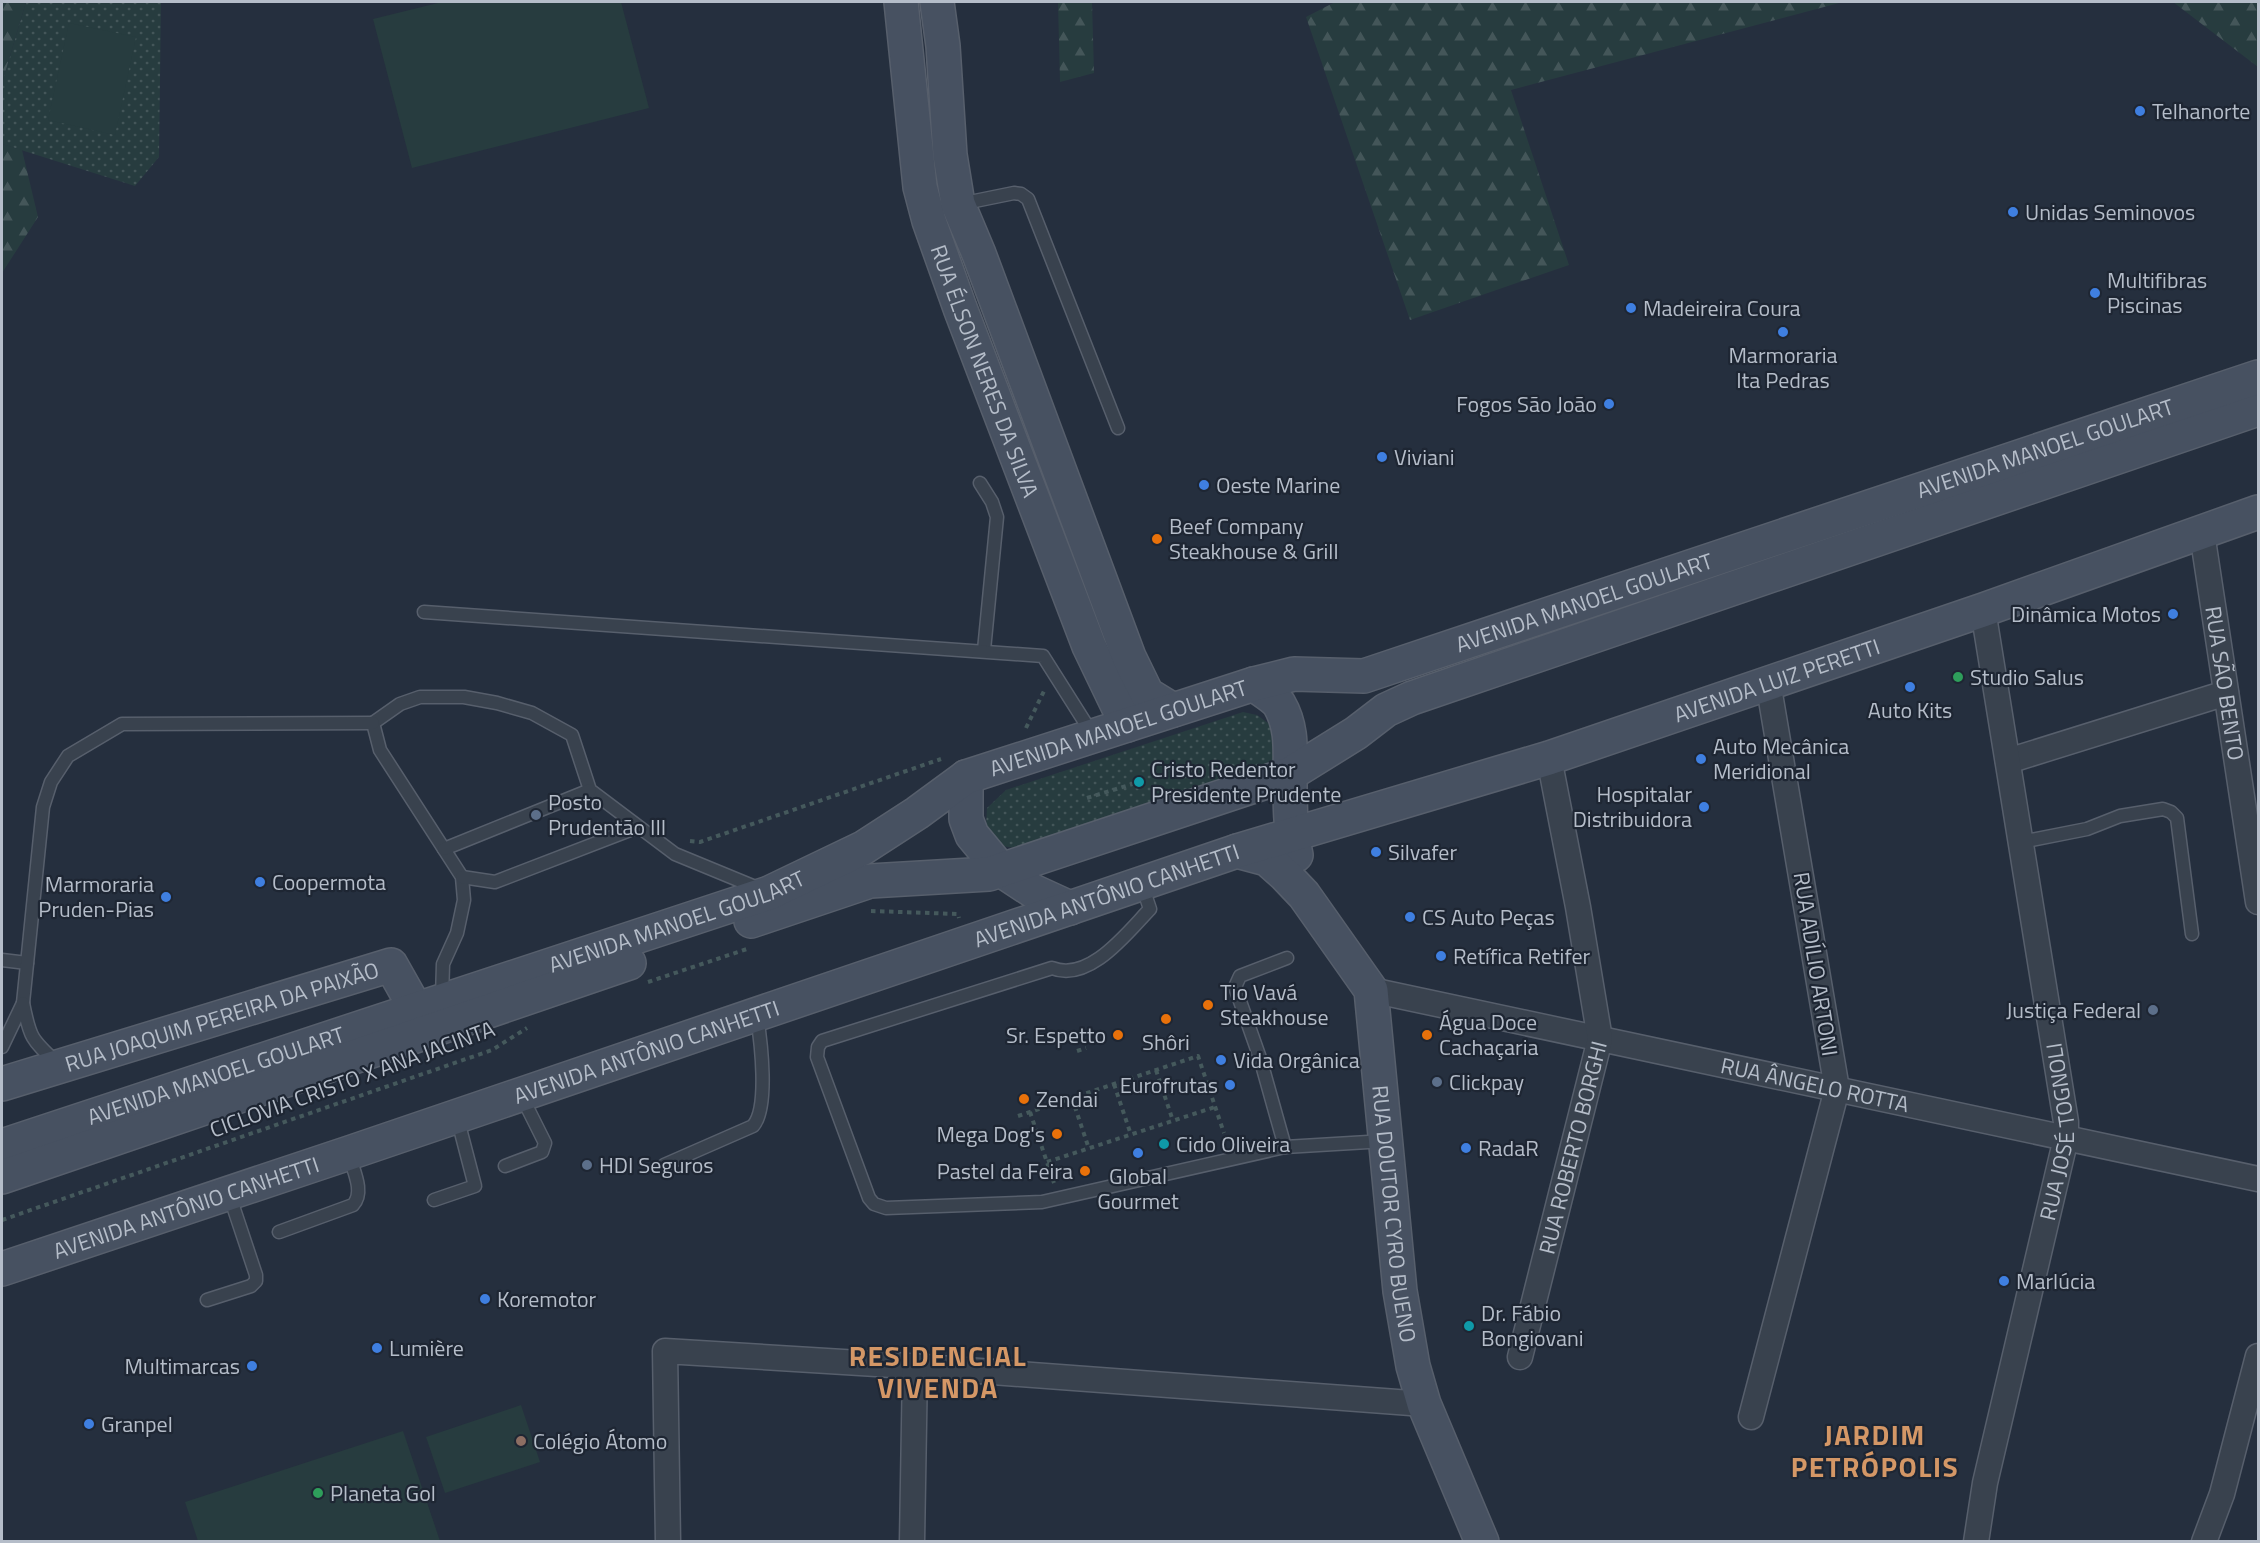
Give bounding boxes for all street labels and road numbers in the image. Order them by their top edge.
street label: RUA ÉLSON NERES DA SILVA [922,240,1048,502]
street label: AVENIDA MANOEL GOULART [1912,389,2178,507]
street label: AVENIDA MANOEL GOULART [1451,543,1717,661]
street label: RUA SÃO BENTO [2196,604,2253,763]
street label: AVENIDA LUIZ PERETTI [1669,629,1884,731]
street label: AVENIDA MANOEL GOULART [985,670,1252,785]
street label: AVENIDA ANTÔNIO CANHETTI [969,834,1244,956]
street label: AVENIDA MANOEL GOULART [544,861,811,982]
street label: RUA ADÍLIO ARTONI [1785,870,1847,1058]
street label: RUA JOAQUIM PEREIRA DA PAIXÃO [61,953,383,1081]
street label: AVENIDA ANTÔNIO CANHETTI [509,991,784,1113]
street label: CICLOVIA CRISTO X ANA JACINTA [205,1011,499,1147]
street label: AVENIDA MANOEL GOULART [83,1017,349,1134]
street label: RUA ROBERTO BORGHI [1530,1037,1616,1258]
street label: RUA JOSÉ TOGNOLI [2030,1040,2084,1224]
street label: RUA ÂNGELO ROTTA [1718,1048,1912,1121]
street label: RUA DOUTOR CYRO BUENO [1363,1084,1426,1345]
street label: AVENIDA ANTÔNIO CANHETTI [49,1147,323,1268]

